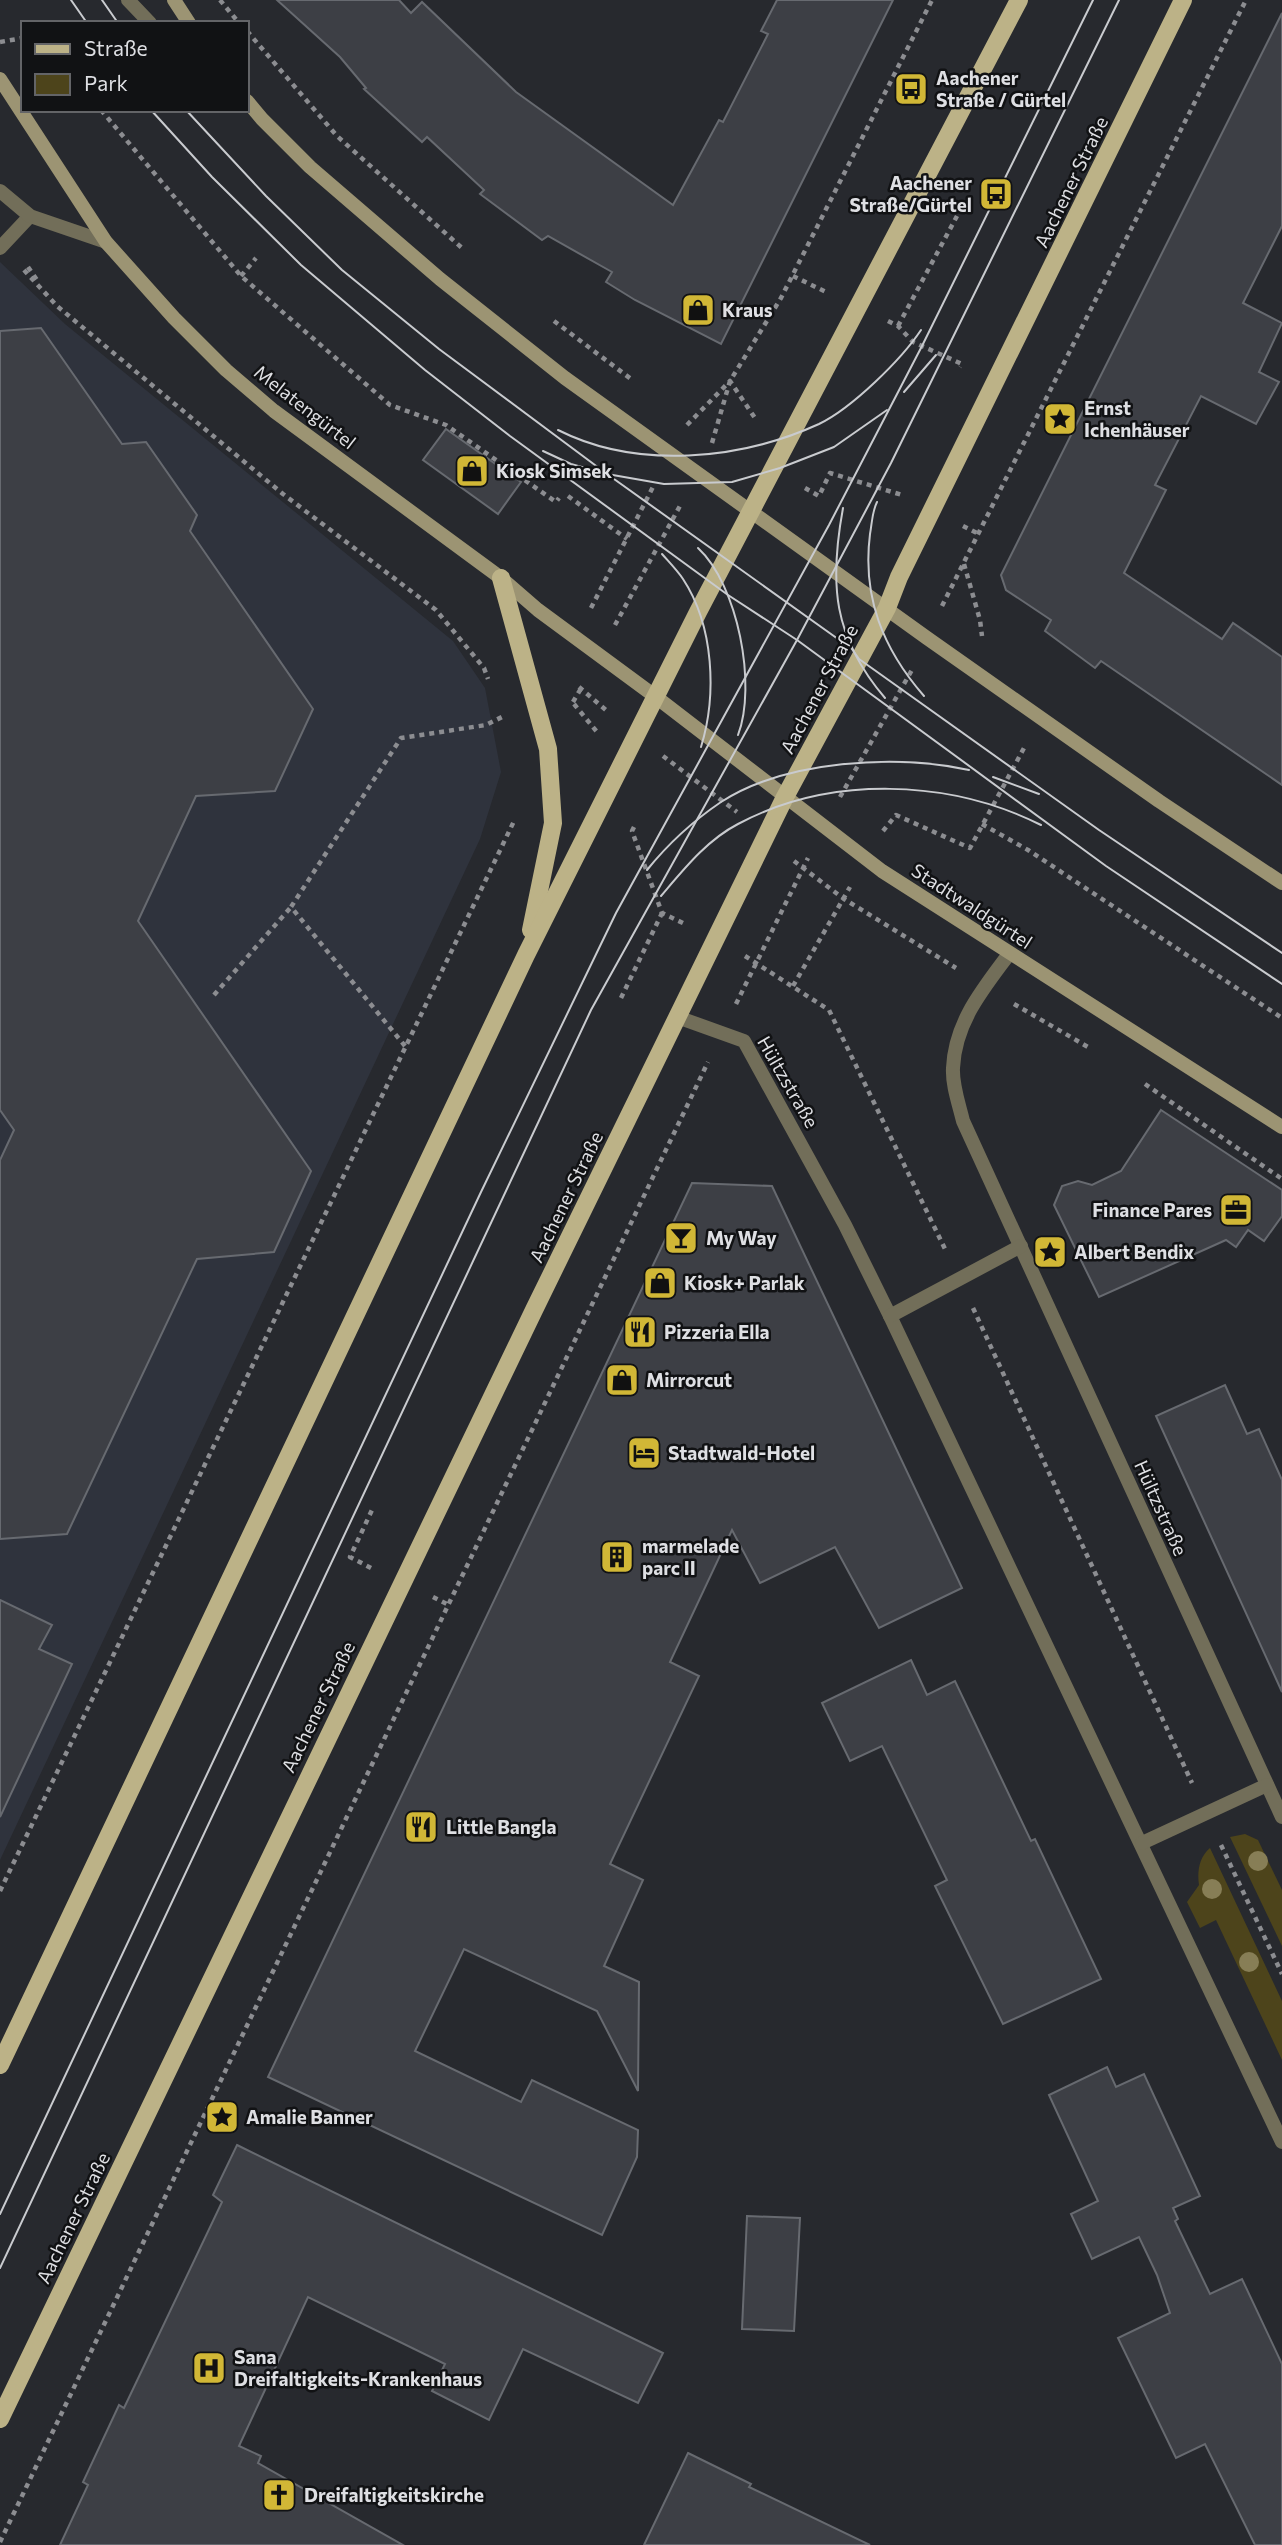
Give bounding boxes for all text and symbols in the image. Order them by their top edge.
legend [21,21,248,112]
text: Straße [84,35,148,60]
place label: Aachener Straße / Gürtel [936,66,1066,111]
text: Park [84,70,128,95]
bus stop icon: Aachener Straße / Gürtel [892,70,930,108]
street label: Aachener Straße [1029,113,1112,251]
place label: Aachener Straße/Gürtel [850,171,972,216]
bus stop icon: Aachener Straße/Gürtel [977,175,1015,213]
shop icon: Kraus [679,291,717,329]
place label: Kraus [722,298,773,321]
street label: Melatengürtel [250,360,361,453]
place label: Ernst Ichenhäuser [1084,396,1190,441]
place icon: Ernst Ichenhäuser [1041,400,1079,438]
shop icon: Kiosk Simsek [453,452,491,490]
place label: Kiosk Simsek [496,459,612,482]
street label: Aachener Straße [775,620,862,757]
street label: Stadtwaldgürtel [908,858,1037,953]
street label: Hültzstraße [753,1032,824,1132]
street label: Aachener Straße [524,1128,607,1266]
office icon: Finance Pares [1217,1191,1255,1229]
place label: Finance Pares [1092,1198,1212,1221]
bar icon: My Way [662,1219,700,1257]
place label: My Way [706,1226,777,1249]
place icon: Albert Bendix [1031,1233,1069,1271]
place label: Albert Bendix [1074,1240,1195,1263]
shop icon: Kiosk+ Parlak [641,1264,679,1302]
place label: Kiosk+ Parlak [684,1271,805,1294]
restaurant icon: Pizzeria Ella [621,1313,659,1351]
place label: Pizzeria Ella [664,1320,770,1343]
shop icon: Mirrorcut [603,1361,641,1399]
place label: Mirrorcut [646,1368,732,1391]
hotel icon: Stadtwald-Hotel [625,1434,663,1472]
place label: Stadtwald-Hotel [668,1441,815,1464]
street label: Hültzstraße [1130,1456,1193,1559]
place label: marmelade parc II [642,1534,739,1579]
building icon: marmelade parc II [598,1538,636,1576]
street label: Aachener Straße [276,1638,359,1776]
restaurant icon: Little Bangla [402,1808,440,1846]
place label: Little Bangla [446,1815,556,1838]
place icon: Amalie Banner [203,2098,241,2136]
place label: Amalie Banner [246,2105,373,2128]
street label: Aachener Straße [31,2149,114,2287]
place label: Sana Dreifaltigkeits-Krankenhaus [234,2345,482,2390]
hospital icon: Sana Dreifaltigkeits-Krankenhaus [190,2349,228,2387]
church icon: Dreifaltigkeitskirche [260,2476,298,2514]
place label: Dreifaltigkeitskirche [304,2483,484,2506]

